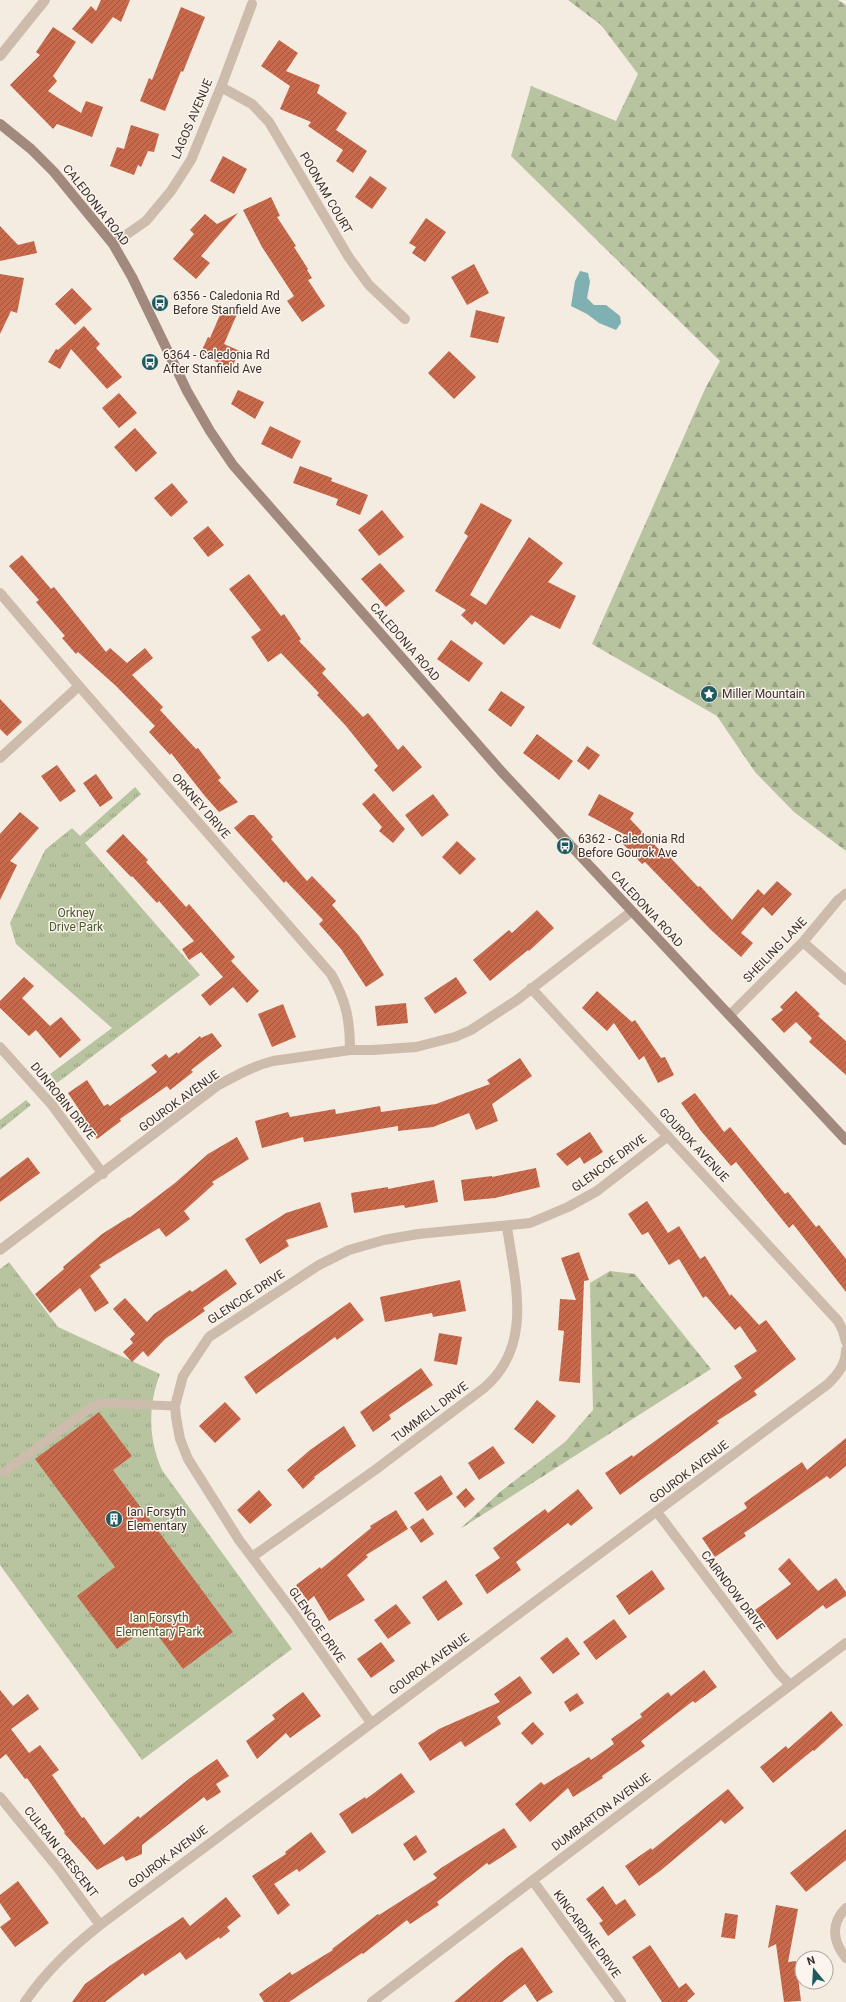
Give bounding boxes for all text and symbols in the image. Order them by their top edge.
street label: LAGOS AVENUE [169,77,215,161]
street label: POONAM COURT [297,150,355,236]
street label: CALEDONIA ROAD [60,162,132,248]
place label: 6356 - Caledonia Rd Before Stanfield Ave [173,289,281,317]
bus stop icon: 6356 - Caledonia Rd Before Stanfield Ave [150,293,170,313]
place label: 6364 - Caledonia Rd After Stanfield Ave [163,348,270,376]
bus stop icon: 6364 - Caledonia Rd After Stanfield Ave [140,352,160,372]
street label: CALEDONIA ROAD [367,600,443,684]
place icon: Miller Mountain [699,684,719,704]
place label: Miller Mountain [722,687,805,701]
street label: ORKNEY DRIVE [169,771,233,842]
place label: 6362 - Caledonia Rd Before Gourok Ave [578,832,685,860]
bus stop icon: 6362 - Caledonia Rd Before Gourok Ave [555,836,575,856]
street label: CALEDONIA ROAD [608,868,686,950]
park label: Orkney Drive Park [49,906,104,934]
street label: SHEILING LANE [740,914,810,985]
street label: DUNROBIN DRIVE [28,1060,98,1143]
street label: GOUROK AVENUE [136,1067,222,1135]
street label: GOUROK AVENUE [656,1105,732,1185]
street label: GLENCOE DRIVE [569,1131,649,1195]
street label: GLENCOE DRIVE [205,1267,287,1327]
street label: TUMMELL DRIVE [389,1379,471,1445]
street label: GOUROK AVENUE [647,1438,731,1506]
place label: Ian Forsyth Elementary [127,1505,187,1533]
building icon: Ian Forsyth Elementary [104,1509,124,1529]
street label: CAIRNDOW DRIVE [698,1548,768,1634]
street label: GLENCOE DRIVE [286,1585,348,1666]
park label: Ian Forsyth Elementary Park [115,1611,203,1639]
street label: GOUROK AVENUE [386,1630,472,1698]
street label: DUMBARTON AVENUE [549,1770,653,1854]
street label: CULRAIN CRESCENT [21,1804,101,1900]
street label: GOUROK AVENUE [126,1823,210,1891]
street label: KINCARDINE DRIVE [551,1887,624,1981]
north arrow [794,1950,834,1990]
text: N [805,1954,817,1968]

